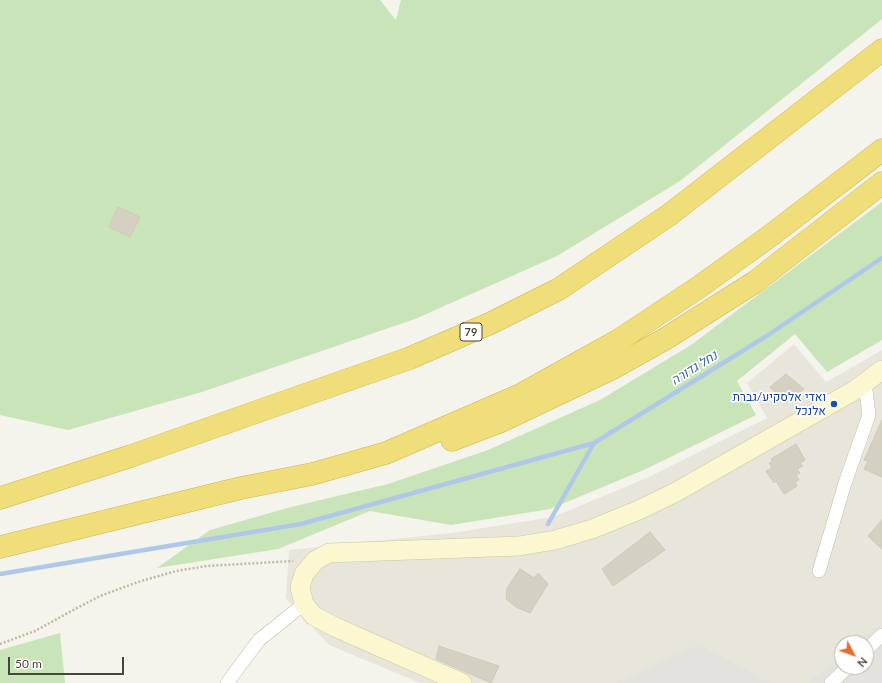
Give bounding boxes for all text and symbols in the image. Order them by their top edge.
road number: 79 [460,323,482,341]
water label: נחל גדורה [668,348,720,388]
place label: ואדי אלסקיע/גברת אלנכל [733,390,826,418]
marker: ואדי אלסקיע/גברת אלנכל [829,399,839,409]
north arrow [834,635,874,675]
scale bar [10,649,126,675]
text: N [855,655,870,670]
text: 50 m [15,656,42,671]

